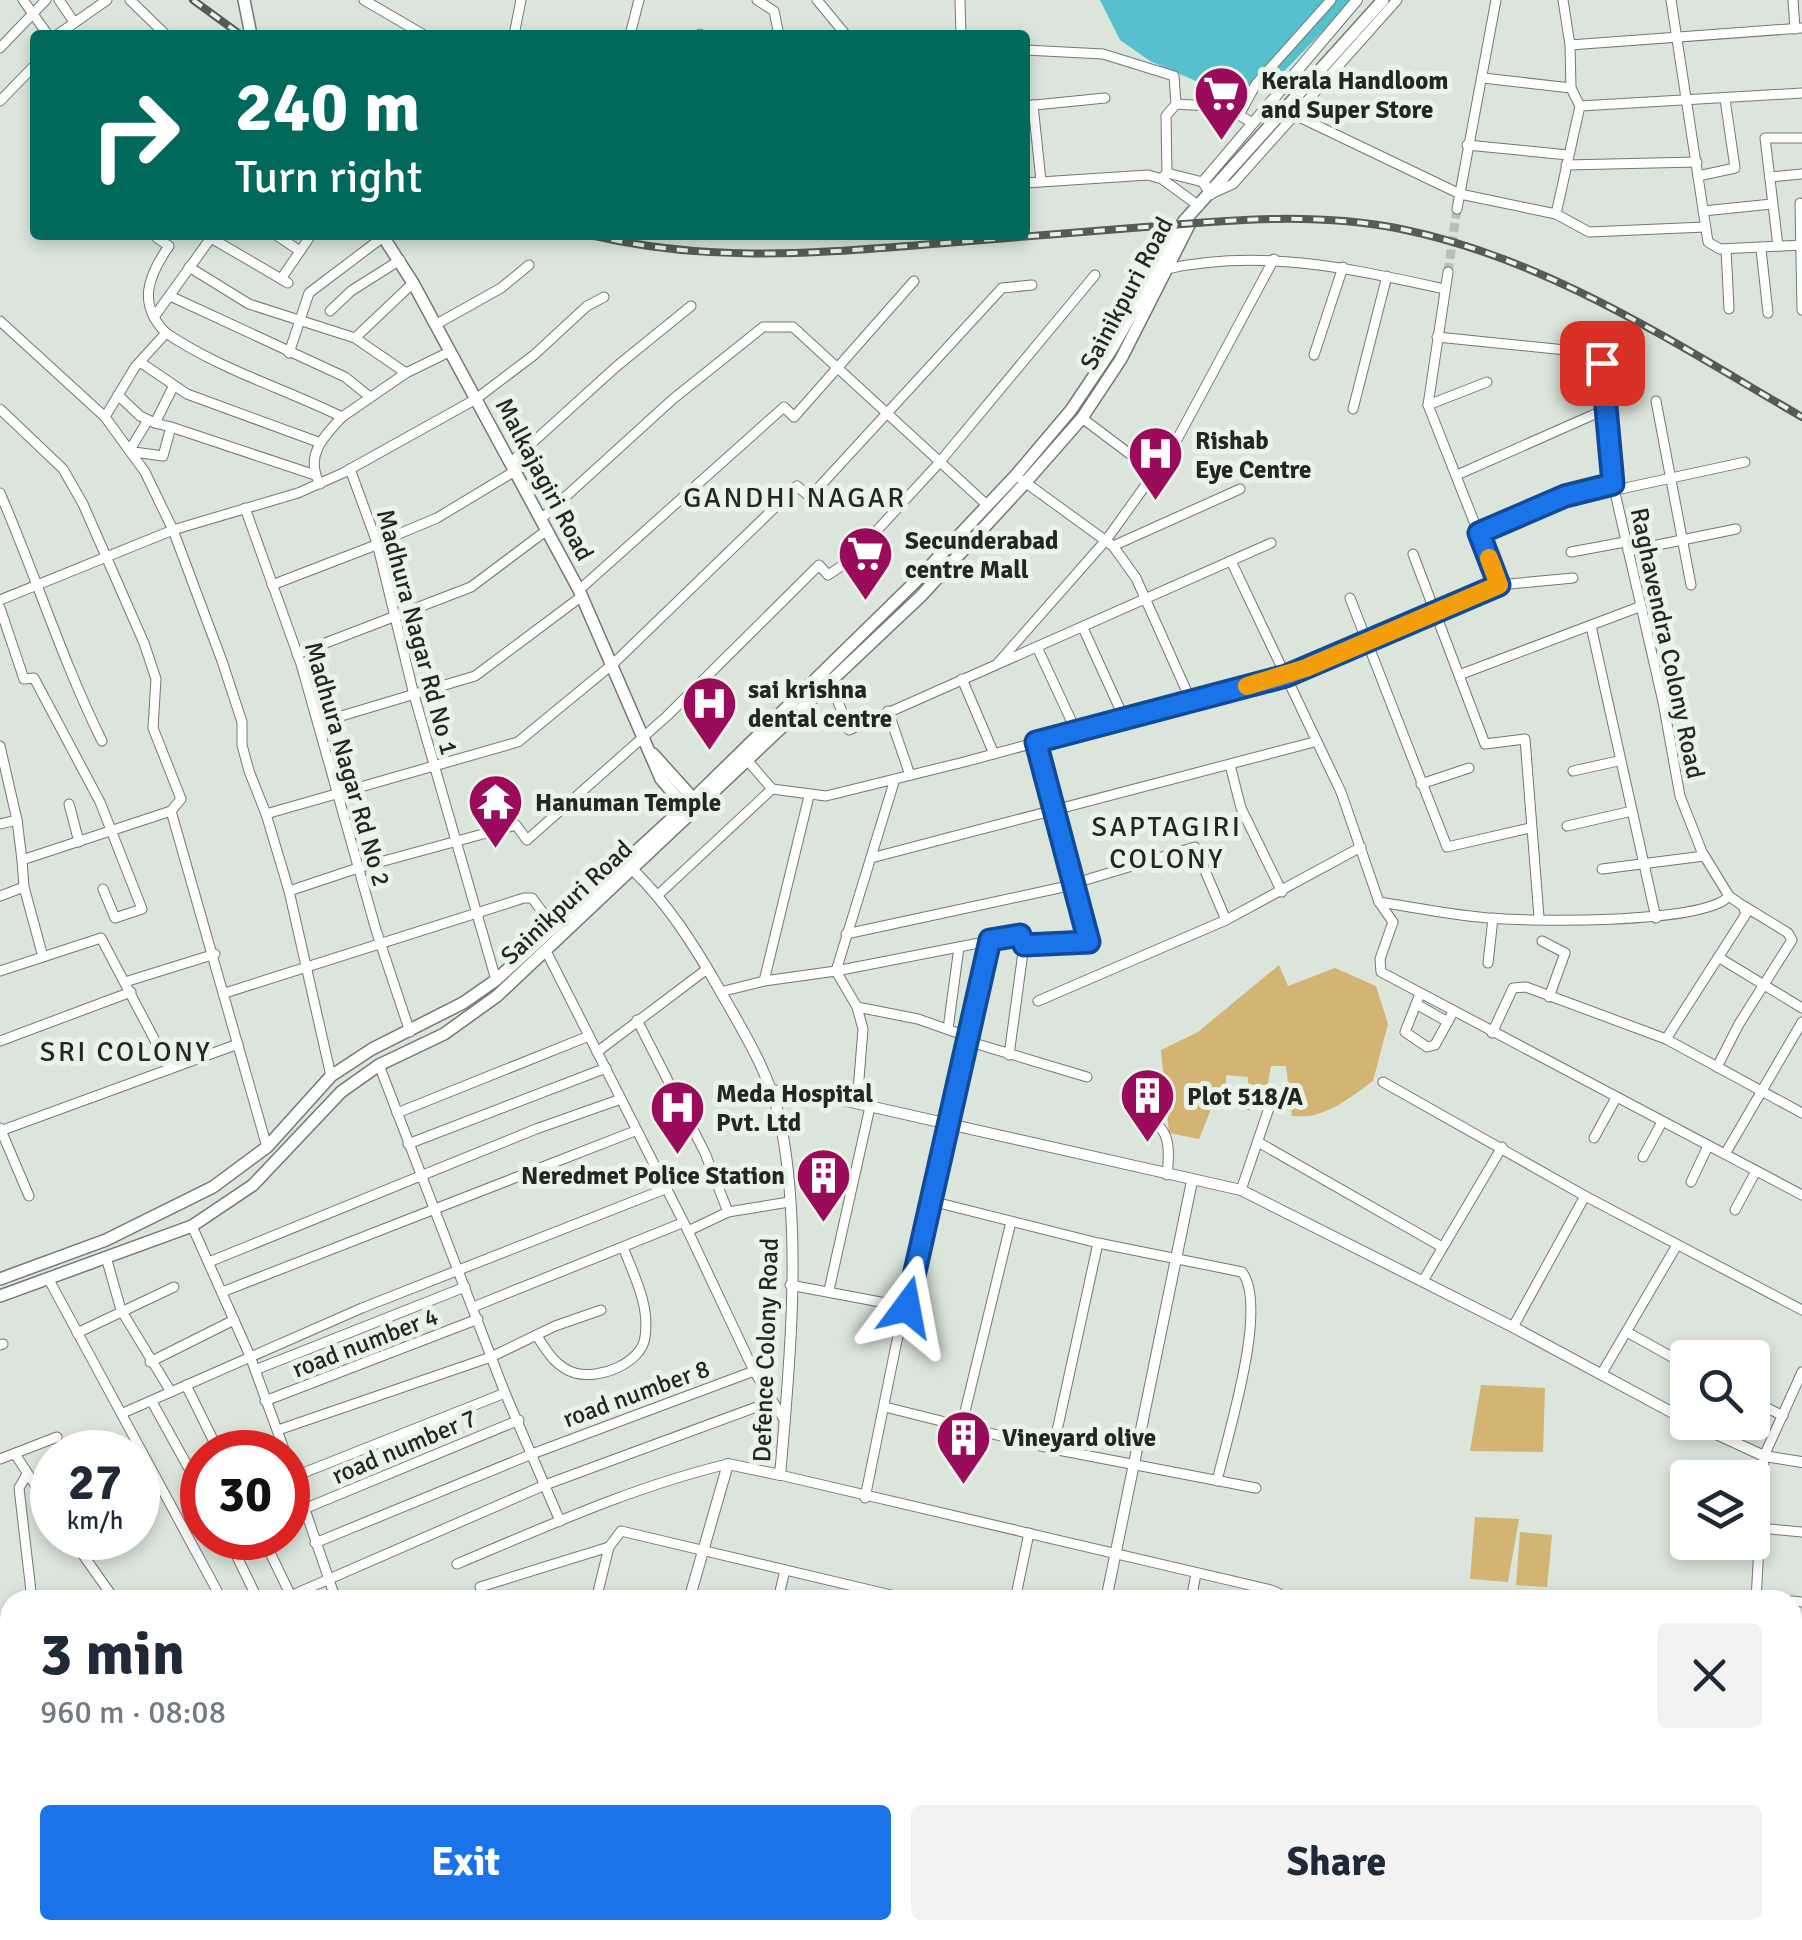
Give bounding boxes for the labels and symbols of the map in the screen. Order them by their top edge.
supermarket icon: Kerala Handloom and Super Store [1192,64,1252,143]
place label: Kerala Handloom and Super Store [1261,65,1448,125]
street label: Sainikpuri Road [1073,211,1180,375]
pin [1560,321,1645,406]
street label: Malkajagiri Road [489,392,601,566]
hospital icon: Rishab Eye Centre [1126,424,1186,503]
place label: Rishab Eye Centre [1195,425,1312,485]
district label: GANDHI NAGAR [683,481,907,515]
street label: Raghavendra Colony Road [1624,505,1711,781]
street label: Madhura Nagar Rd No 1 [370,506,465,758]
supermarket icon: Secunderabad centre Mall [836,524,896,603]
place label: Secunderabad centre Mall [905,525,1059,585]
street label: Madhura Nagar Rd No 2 [298,638,397,890]
hospital icon: sai krishna dental centre [679,673,739,752]
place label: sai krishna dental centre [748,674,892,734]
temple icon: Hanuman Temple [466,772,526,851]
place label: Hanuman Temple [535,787,721,818]
district label: SAPTAGIRI COLONY [1091,810,1243,876]
street label: Sainikpuri Road [494,834,639,971]
district label: SRI COLONY [40,1035,212,1069]
building icon: Plot 518/A [1118,1066,1178,1145]
hospital icon: Meda Hospital Pvt. Ltd [647,1077,707,1156]
place label: Meda Hospital Pvt. Ltd [716,1078,873,1138]
place label: Plot 518/A [1187,1081,1303,1112]
building icon: Neredmet Police Station [794,1145,854,1224]
place label: Neredmet Police Station [521,1160,785,1191]
street label: Defence Colony Road [746,1237,785,1463]
position arrow [855,1255,959,1359]
street label: road number 4 [288,1300,443,1385]
street label: road number 8 [558,1353,714,1434]
street label: road number 7 [327,1402,481,1491]
building icon: Vineyard olive [933,1407,993,1486]
place label: Vineyard olive [1002,1422,1156,1453]
speed limit sign: 30 [180,1430,310,1560]

